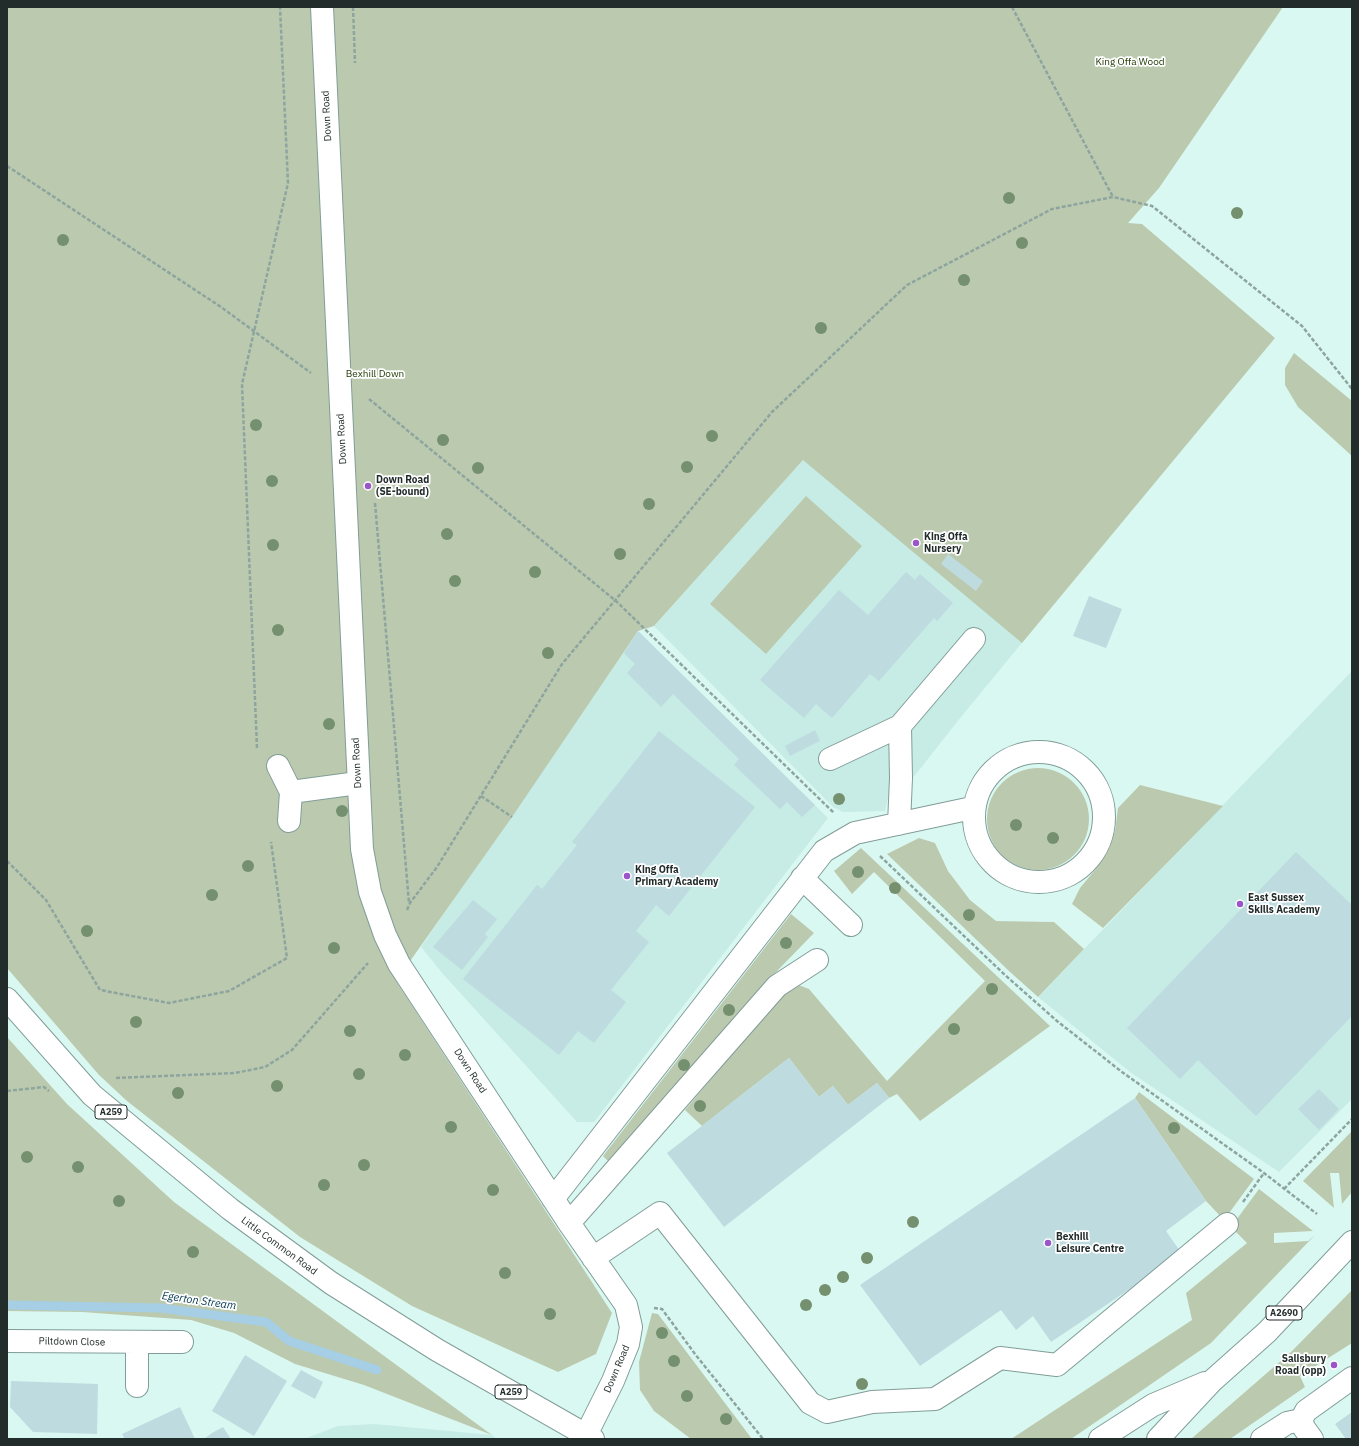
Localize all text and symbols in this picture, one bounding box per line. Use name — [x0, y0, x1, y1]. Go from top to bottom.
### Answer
park label: King Offa Wood — [1095, 56, 1165, 68]
street label: Down Road — [320, 90, 334, 142]
park label: Bexhill Down — [346, 368, 404, 380]
street label: Down Road — [335, 413, 349, 465]
place label: Down Road (SE-bound) — [376, 474, 429, 498]
marker: Down Road (SE-bound) — [363, 481, 373, 491]
place label: King Offa Nursery — [924, 531, 968, 554]
marker: King Offa Nursery — [911, 538, 921, 548]
street label: Down Road — [350, 737, 364, 789]
place label: King Offa Primary Academy — [635, 864, 718, 888]
marker: King Offa Primary Academy — [622, 871, 632, 881]
place label: East Sussex Skills Academy — [1248, 892, 1320, 916]
marker: East Sussex Skills Academy — [1235, 899, 1245, 909]
street label: Down Road — [451, 1046, 489, 1096]
road number: A259 — [95, 1105, 127, 1119]
street label: Little Common Road — [239, 1214, 319, 1278]
place label: Bexhill Leisure Centre — [1056, 1231, 1124, 1254]
marker: Bexhill Leisure Centre — [1043, 1238, 1053, 1248]
water label: Egerton Stream — [161, 1289, 237, 1313]
road number: A2690 — [1266, 1306, 1302, 1320]
street label: Piltdown Close — [39, 1335, 105, 1349]
street label: Down Road — [602, 1343, 632, 1395]
place label: Salisbury Road (opp) — [1275, 1353, 1326, 1376]
marker: Salisbury Road (opp) — [1329, 1360, 1339, 1370]
road number: A259 — [495, 1385, 527, 1399]

